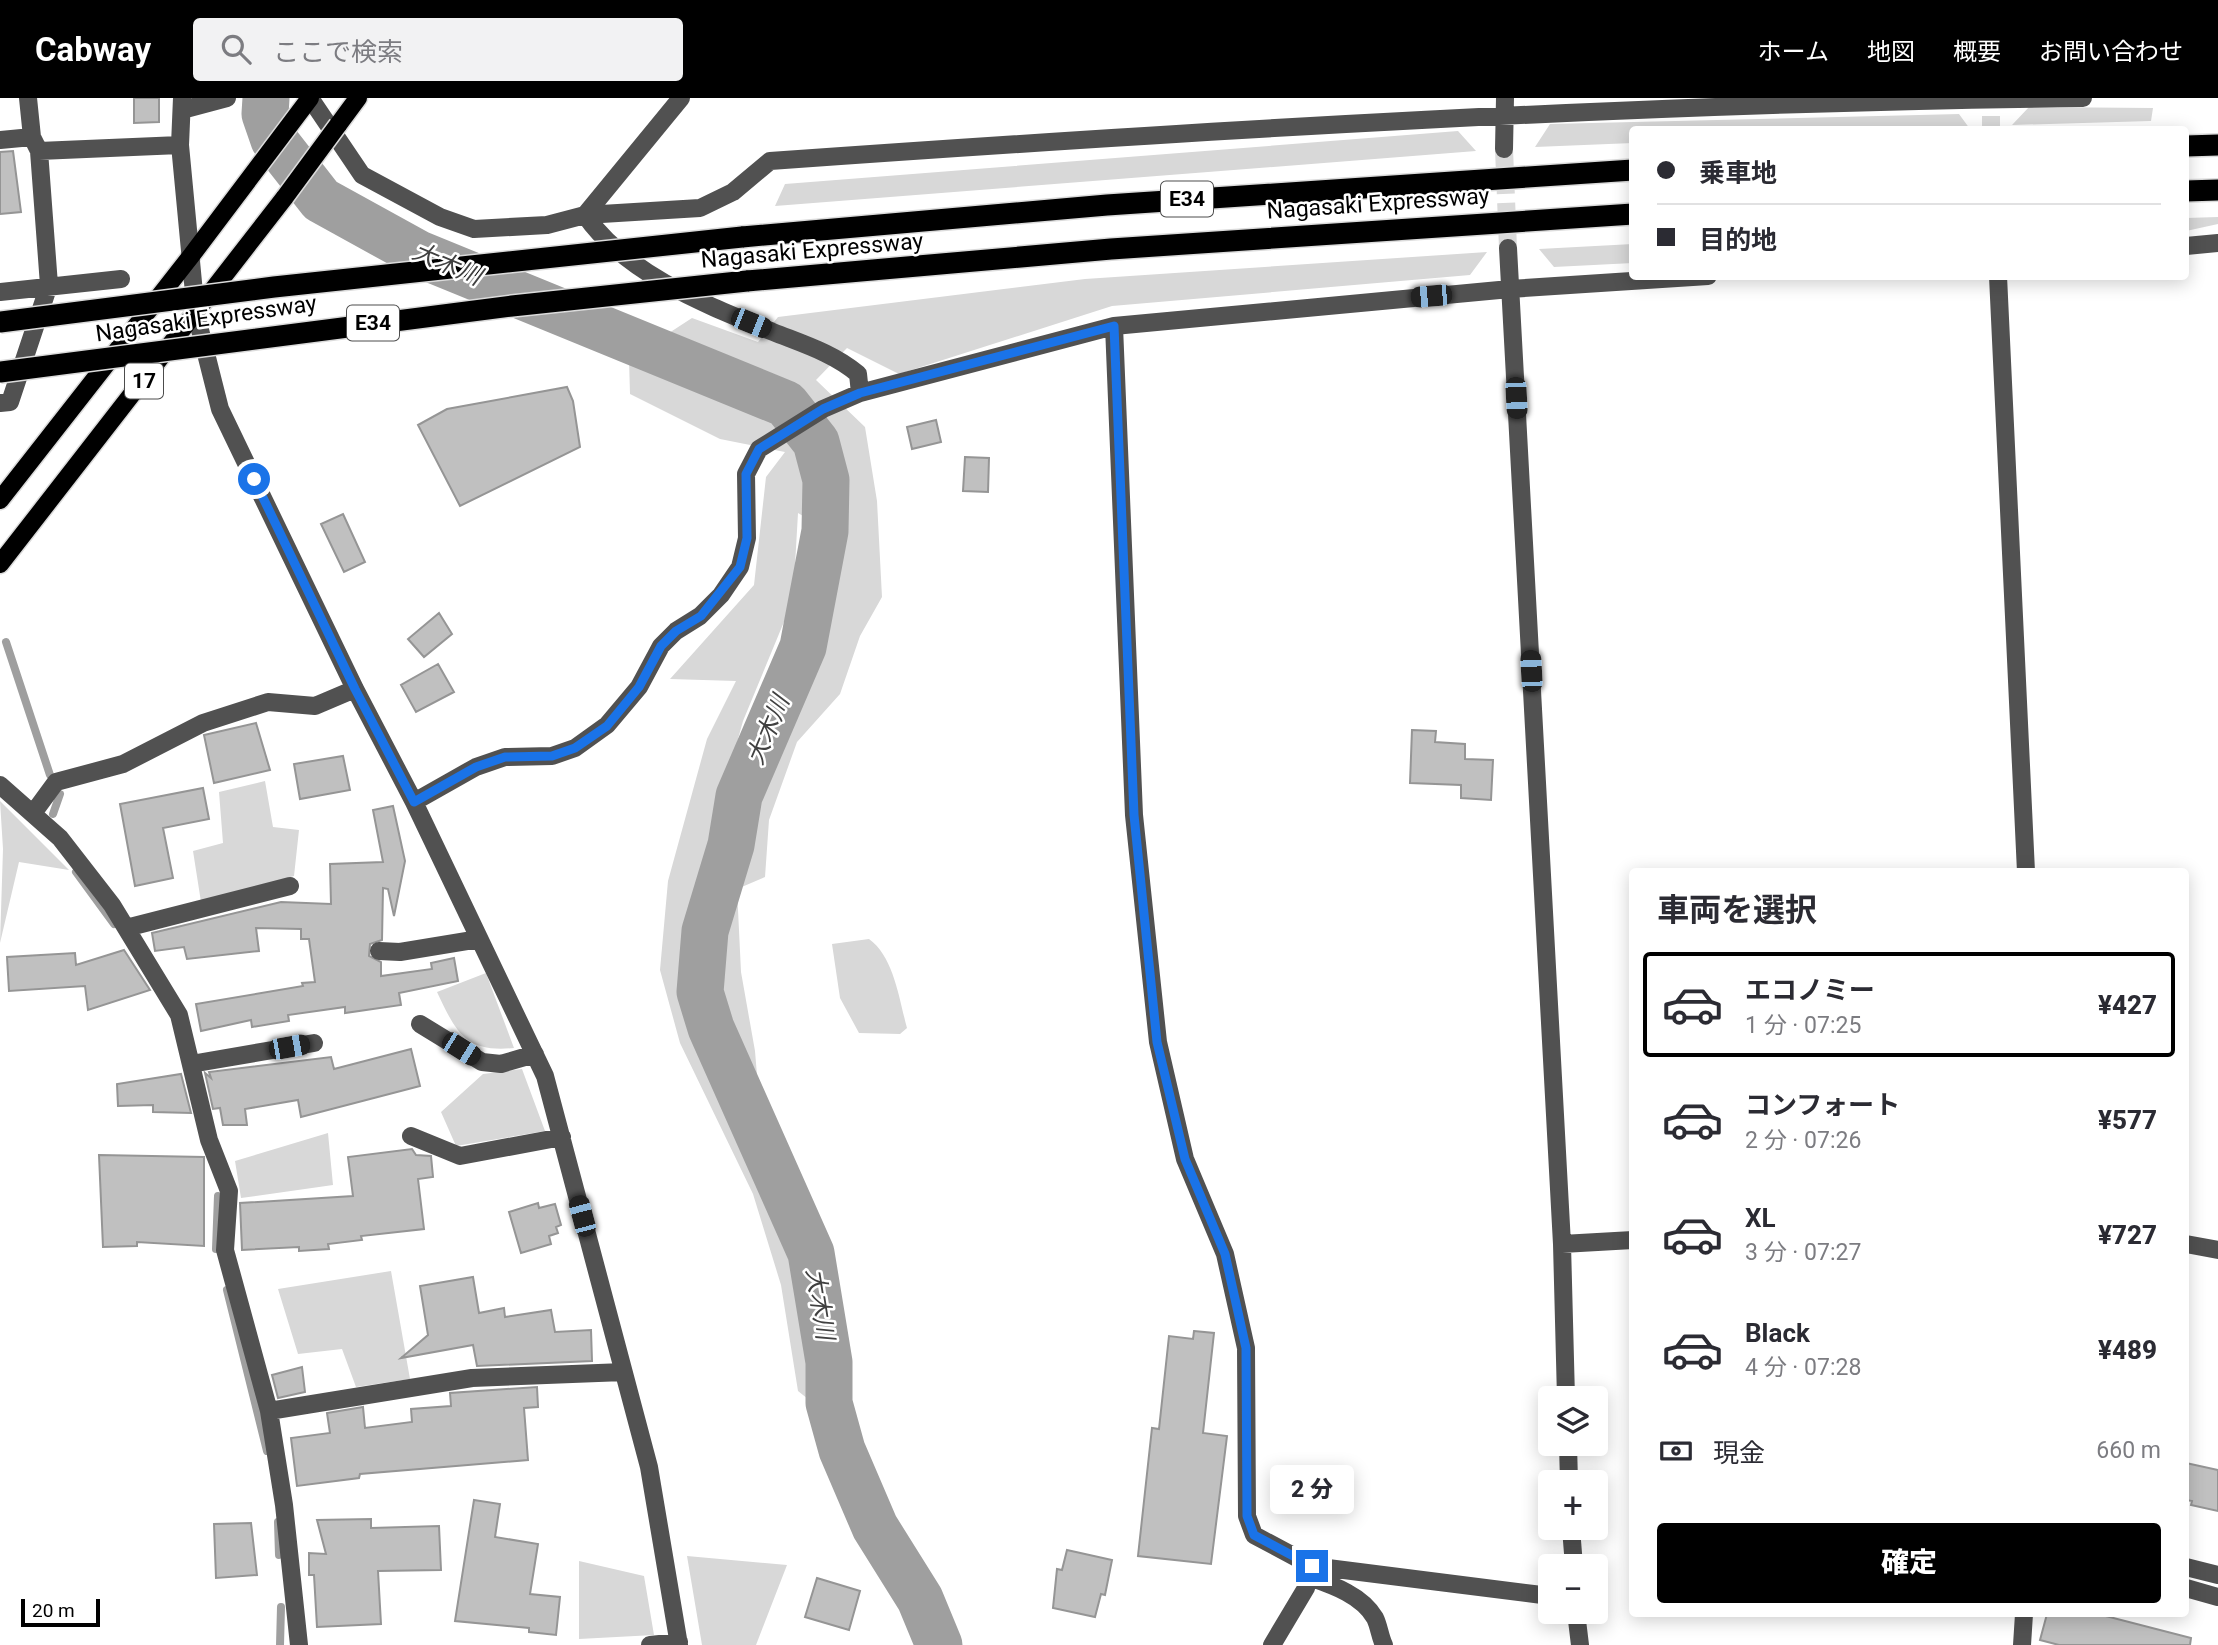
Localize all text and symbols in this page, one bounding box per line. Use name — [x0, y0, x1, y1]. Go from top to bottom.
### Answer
search box — [193, 18, 683, 81]
text: Cabway — [35, 30, 151, 69]
icon: search — [217, 30, 255, 68]
text: ここで検索 — [273, 37, 403, 67]
text: ホーム — [1758, 38, 1829, 66]
text: 地図 — [1867, 38, 1915, 66]
text: 概要 — [1953, 38, 2001, 66]
text: お問い合わせ — [2039, 38, 2183, 66]
text: 乗車地 — [1699, 158, 1777, 188]
road number: E34 — [1161, 182, 1213, 217]
street label: Nagasaki Expressway — [1266, 182, 1490, 225]
text: 目的地 — [1699, 225, 1777, 255]
street label: Nagasaki Expressway — [700, 227, 924, 274]
water label: 大木川 — [408, 237, 488, 292]
car — [1410, 284, 1453, 308]
street label: Nagasaki Expressway — [94, 290, 319, 347]
car — [728, 305, 775, 341]
road number: E34 — [347, 306, 399, 341]
road number: 17 — [125, 364, 163, 398]
car — [1505, 376, 1528, 420]
route start — [238, 463, 270, 495]
car — [1520, 649, 1543, 693]
water label: 大木川 — [741, 689, 796, 769]
text: 車両を選択 — [1657, 891, 1817, 929]
icon: car — [1661, 973, 1724, 1036]
text: エコノミー — [1745, 975, 1875, 1005]
text: ¥427 — [2098, 990, 2157, 1020]
text: 1 分 · 07:25 — [1745, 1012, 1861, 1039]
car — [438, 1029, 485, 1069]
car — [267, 1033, 312, 1061]
icon: car — [1661, 1088, 1724, 1151]
text: コンフォート — [1745, 1090, 1900, 1120]
text: ¥577 — [2098, 1105, 2157, 1135]
text: 2 分 · 07:26 — [1745, 1127, 1861, 1154]
car — [567, 1193, 598, 1239]
icon: car — [1661, 1203, 1724, 1266]
text: XL — [1745, 1203, 1776, 1233]
text: ¥727 — [2098, 1220, 2157, 1250]
text: 3 分 · 07:27 — [1745, 1239, 1861, 1266]
water label: 大木川 — [801, 1266, 840, 1345]
icon: car — [1661, 1318, 1724, 1381]
text: Black — [1745, 1318, 1810, 1348]
text: ¥489 — [2098, 1335, 2157, 1365]
text: 4 分 · 07:28 — [1745, 1354, 1861, 1381]
map controls — [1538, 1386, 1608, 1624]
button: layers — [1538, 1386, 1608, 1456]
icon: cash — [1657, 1432, 1695, 1470]
text: 660 m — [2096, 1437, 2161, 1464]
text: 現金 — [1713, 1438, 1765, 1468]
callout: 2 分 — [1270, 1464, 1354, 1514]
button: + — [1538, 1470, 1608, 1540]
text: 2 分 — [1291, 1476, 1333, 1503]
button: 確定 — [1657, 1523, 2161, 1603]
route end — [1296, 1550, 1328, 1582]
button: − — [1538, 1554, 1608, 1624]
scale bar — [21, 1596, 100, 1628]
text: 20 m — [32, 1599, 75, 1622]

